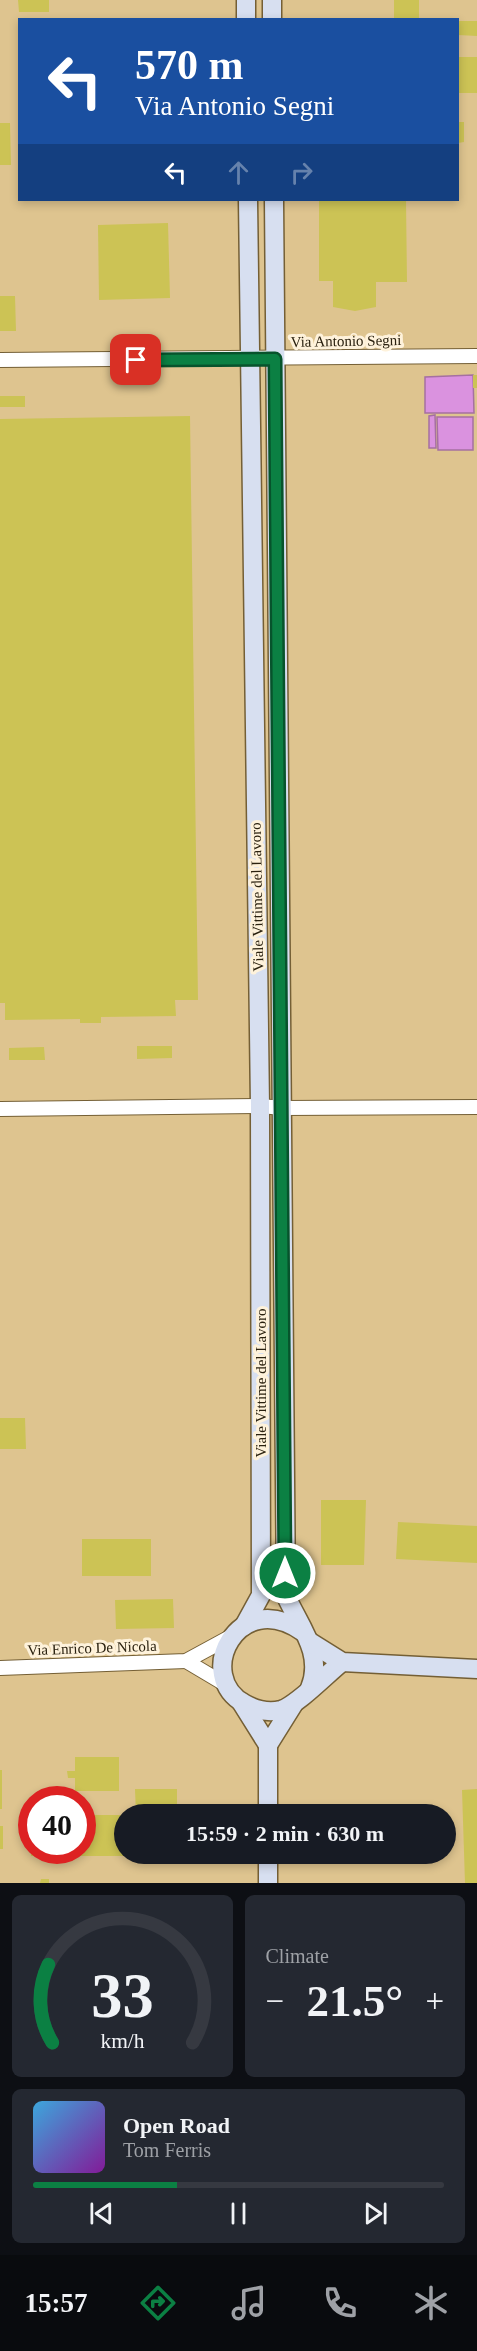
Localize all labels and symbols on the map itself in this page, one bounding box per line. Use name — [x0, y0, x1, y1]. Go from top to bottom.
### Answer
street label: Via Antonio Segni — [290, 332, 402, 350]
pin — [110, 334, 161, 385]
street label: Viale Vittime del Lavoro — [248, 822, 266, 972]
street label: Viale Vittime del Lavoro — [253, 1308, 269, 1458]
position arrow — [253, 1541, 317, 1605]
street label: Via Enrico De Nicola — [27, 1638, 157, 1658]
speed limit sign: 40 — [18, 1786, 96, 1864]

